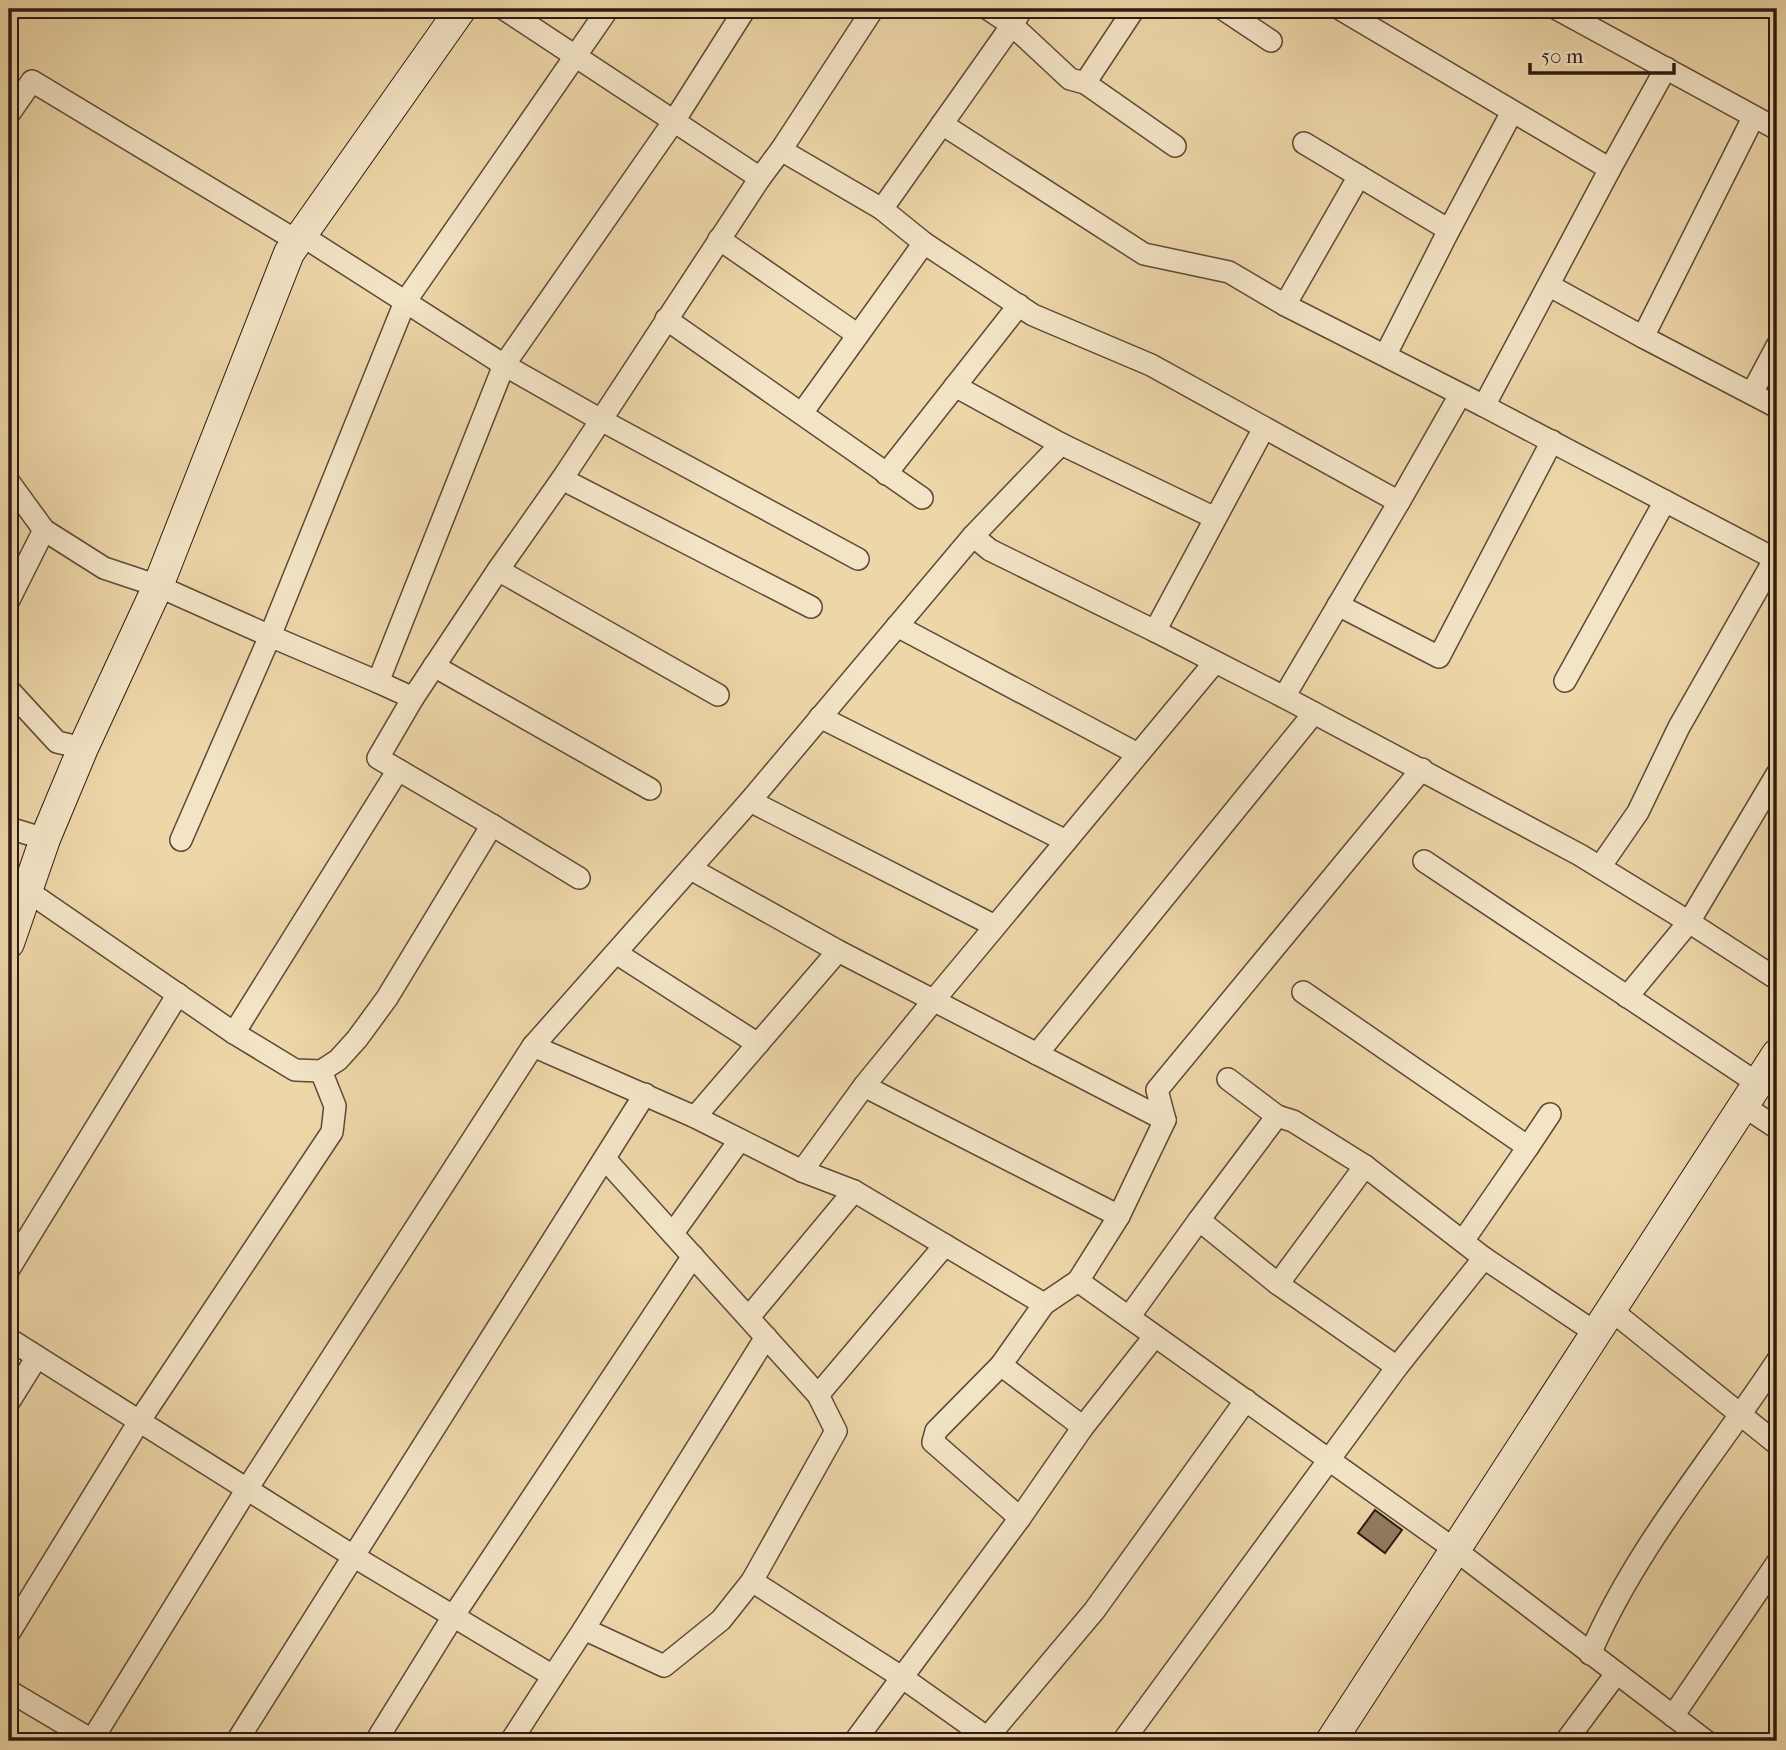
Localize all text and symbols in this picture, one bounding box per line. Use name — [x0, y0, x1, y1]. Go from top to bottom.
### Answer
scale bar — [1530, 32, 1674, 76]
text: 50 m — [1541, 44, 1584, 68]

